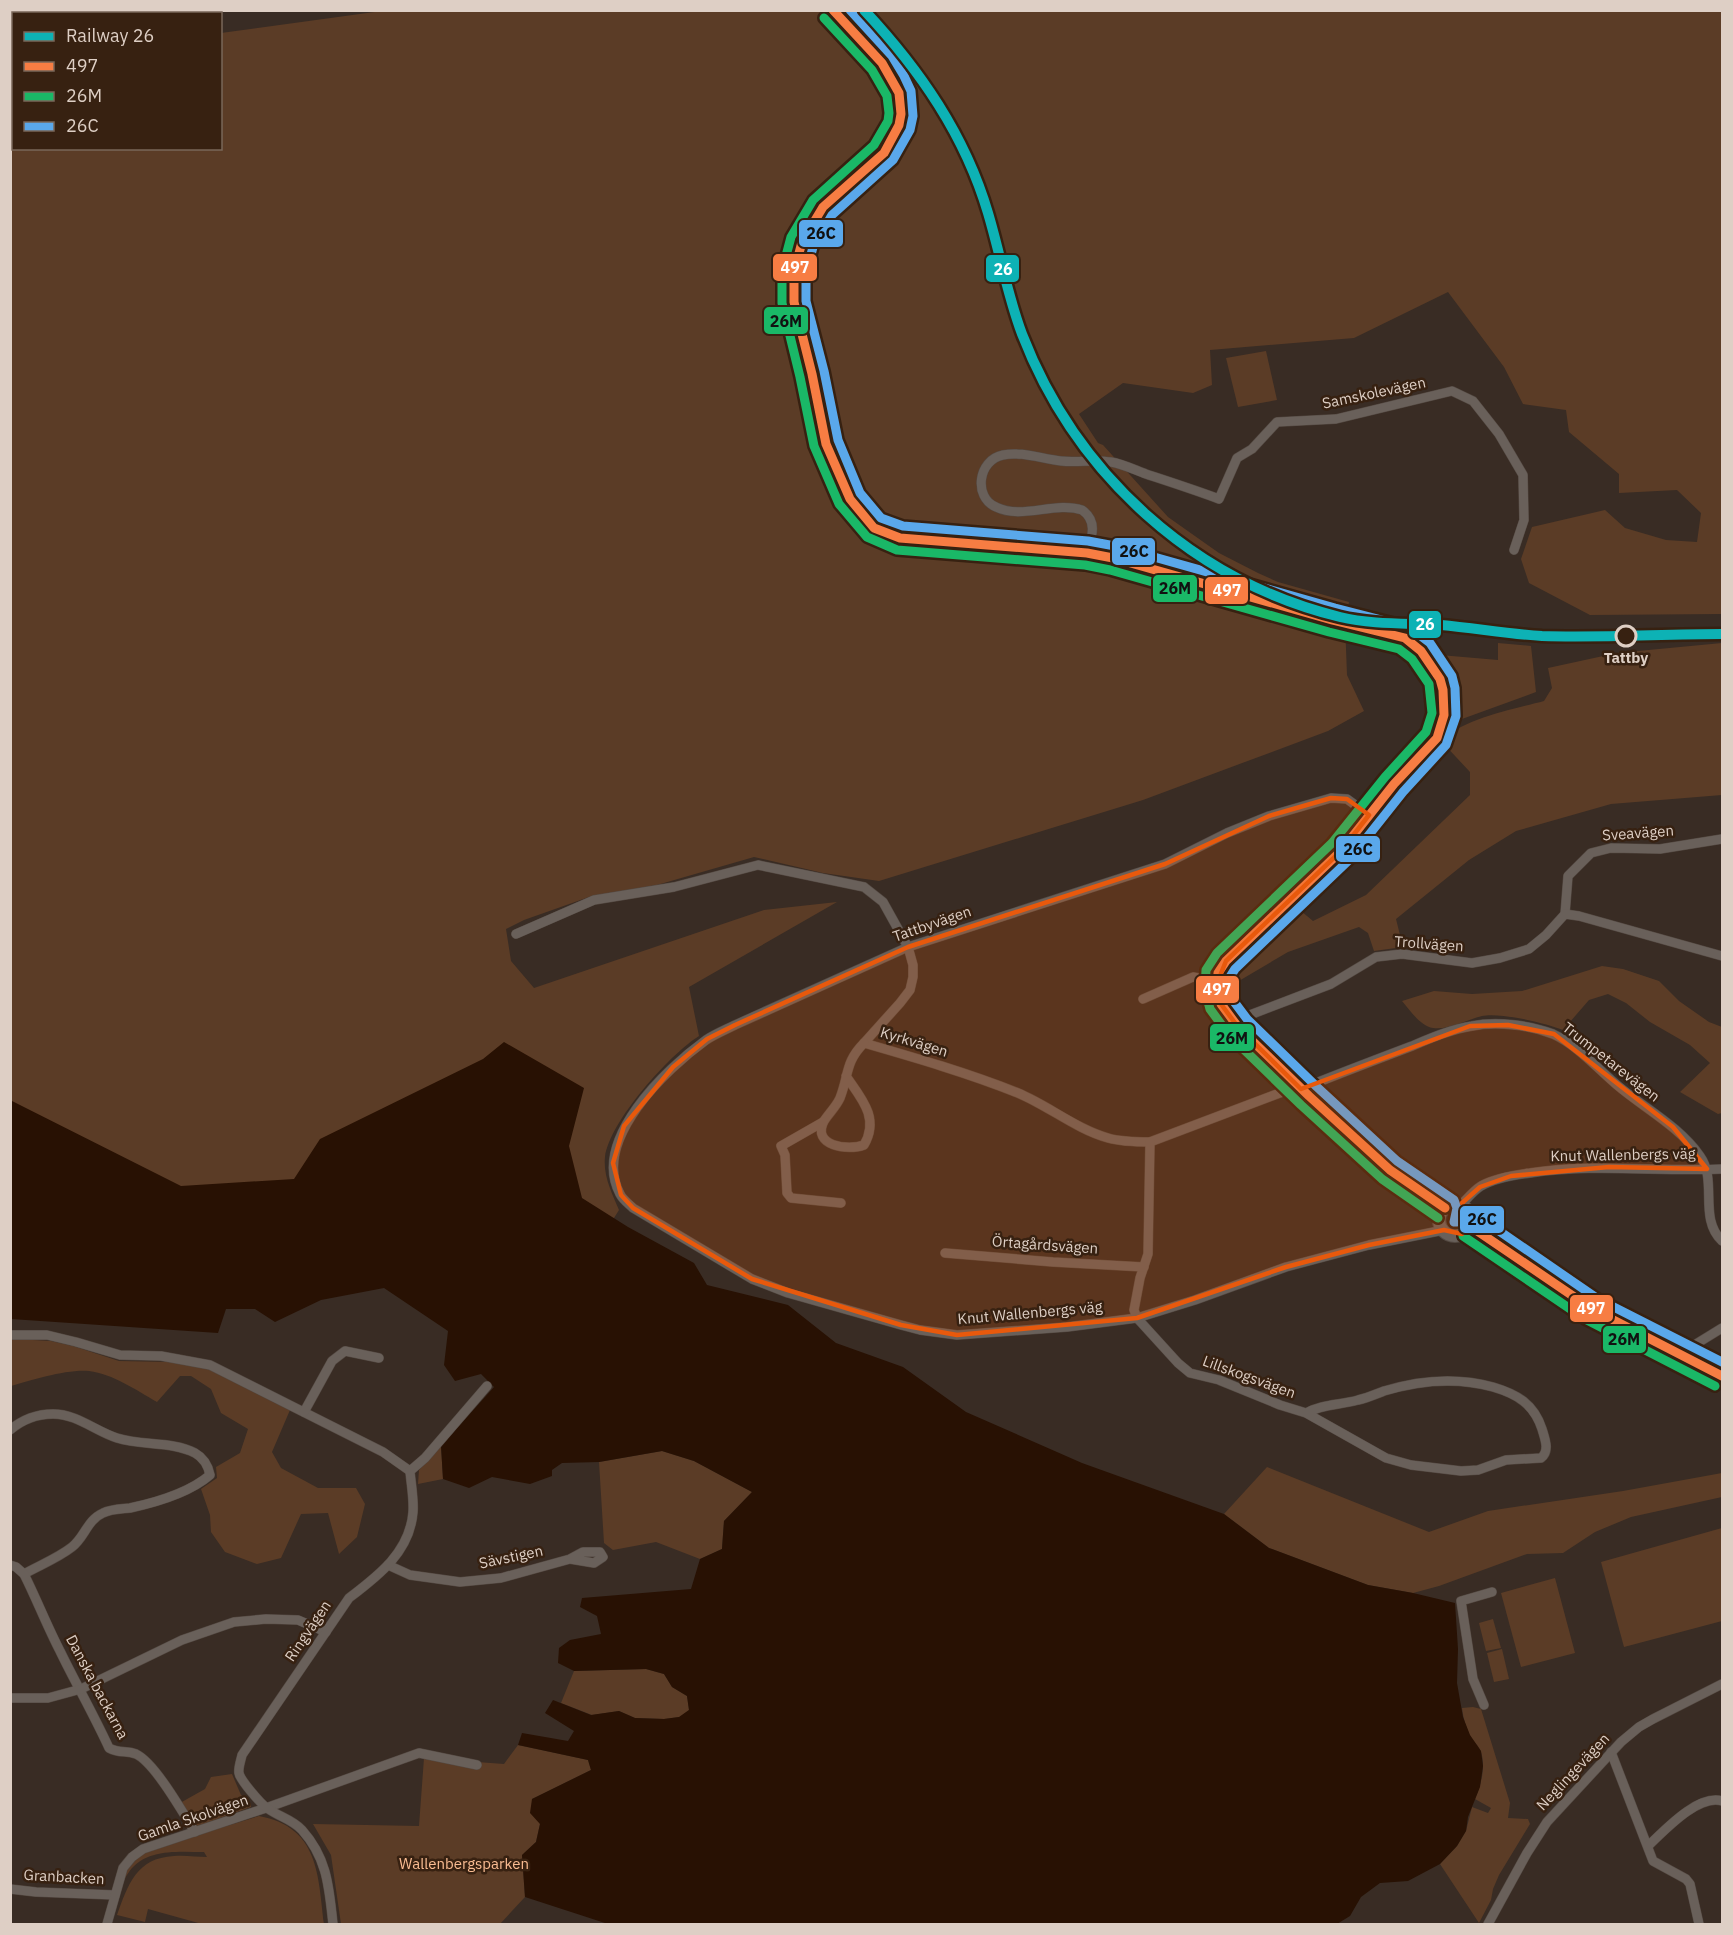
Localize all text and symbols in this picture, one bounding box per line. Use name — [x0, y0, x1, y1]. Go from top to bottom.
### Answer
legend — [12, 12, 222, 150]
text: Railway 26 — [66, 24, 154, 47]
text: 497 — [66, 54, 98, 77]
text: 26M — [66, 84, 102, 107]
text: 26C — [66, 114, 99, 137]
line badge: 26C — [798, 219, 844, 248]
text: 26C — [806, 223, 836, 243]
line badge: 497 — [772, 253, 818, 282]
line badge: 26 — [985, 254, 1020, 283]
text: 497 — [781, 257, 809, 277]
text: 26 — [993, 259, 1013, 279]
line badge: 26M — [763, 306, 809, 335]
text: 26M — [770, 311, 802, 331]
street label: Samskolevägen — [1320, 372, 1427, 413]
line badge: 26C — [1111, 537, 1156, 566]
text: 26C — [1119, 541, 1149, 561]
line badge: 26M — [1152, 574, 1198, 603]
line badge: 497 — [1204, 576, 1249, 605]
text: 26M — [1159, 578, 1191, 598]
text: 497 — [1213, 580, 1241, 600]
line badge: 26 — [1408, 610, 1442, 639]
text: 26 — [1415, 614, 1435, 634]
marker: Tattby — [1615, 625, 1637, 647]
place label: Tattby — [1604, 648, 1648, 667]
street label: Sveavägen — [1601, 821, 1675, 844]
line badge: 26C — [1335, 835, 1381, 863]
text: 26C — [1343, 839, 1373, 859]
street label: Tattbyvägen — [890, 901, 974, 946]
street label: Trollvägen — [1394, 932, 1464, 955]
line badge: 497 — [1195, 975, 1240, 1004]
text: 497 — [1203, 979, 1231, 999]
street label: Trumpetarevägen — [1559, 1018, 1664, 1106]
street label: Kyrkvägen — [878, 1022, 950, 1061]
line badge: 26M — [1209, 1023, 1255, 1052]
text: 26M — [1216, 1028, 1248, 1048]
street label: Knut Wallenbergs väg — [1550, 1144, 1696, 1165]
line badge: 26C — [1459, 1205, 1505, 1234]
text: 26C — [1467, 1209, 1497, 1229]
street label: Örtagårdsvägen — [991, 1231, 1099, 1258]
line badge: 497 — [1569, 1294, 1614, 1323]
street label: Knut Wallenbergs väg — [957, 1297, 1103, 1328]
text: 497 — [1577, 1298, 1605, 1318]
line badge: 26M — [1602, 1325, 1647, 1354]
text: 26M — [1608, 1329, 1640, 1349]
street label: Lillskogsvägen — [1200, 1351, 1298, 1402]
street label: Sävstigen — [477, 1540, 545, 1573]
street label: Ringvägen — [280, 1597, 335, 1665]
street label: Danska backarna — [62, 1631, 133, 1742]
street label: Neglingevägen — [1532, 1729, 1613, 1814]
street label: Gamla Skolvägen — [135, 1790, 251, 1845]
park label: Wallenbergsparken — [399, 1854, 529, 1873]
street label: Granbacken — [23, 1865, 105, 1888]

